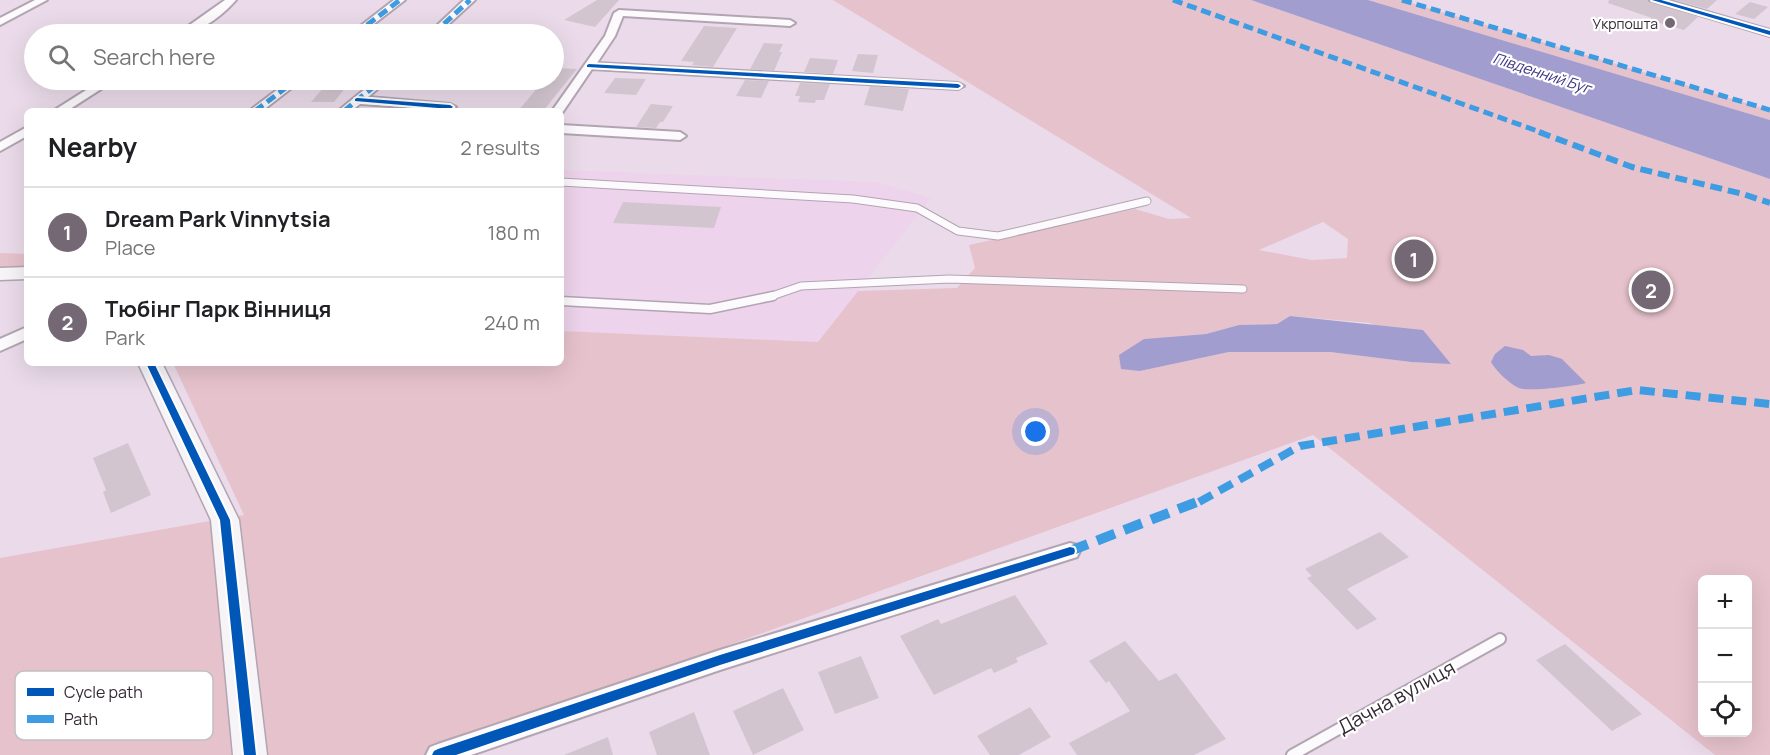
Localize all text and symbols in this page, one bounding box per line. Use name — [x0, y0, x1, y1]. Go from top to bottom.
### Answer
place label: Укрпошта — [1593, 14, 1658, 33]
marker: Укрпошта — [1663, 16, 1677, 30]
search box — [24, 24, 564, 90]
icon: search — [45, 41, 78, 74]
text: Search here — [93, 42, 215, 72]
water label: Південний Буг — [1491, 47, 1595, 99]
text: Nearby — [48, 129, 137, 165]
text: 2 results — [460, 134, 540, 161]
text: Dream Park Vinnytsia — [105, 204, 331, 234]
text: 1 — [63, 219, 72, 246]
text: 180 m — [487, 219, 540, 246]
text: Place — [105, 234, 155, 261]
pin: 1 — [1394, 236, 1434, 282]
pin: 2 — [1632, 268, 1670, 312]
text: Тюбінг Парк Вінниця — [105, 294, 331, 324]
text: 2 — [62, 309, 73, 336]
text: 240 m — [484, 309, 540, 336]
text: Park — [105, 324, 145, 351]
your location — [1021, 417, 1050, 446]
map controls — [1698, 575, 1752, 737]
button: + — [1698, 575, 1752, 629]
button: − — [1698, 629, 1752, 683]
street label: Дачна вулиця — [1332, 653, 1460, 741]
legend — [15, 671, 213, 740]
text: Cycle path — [64, 681, 143, 703]
button: locate — [1698, 683, 1752, 737]
text: Path — [64, 708, 98, 730]

